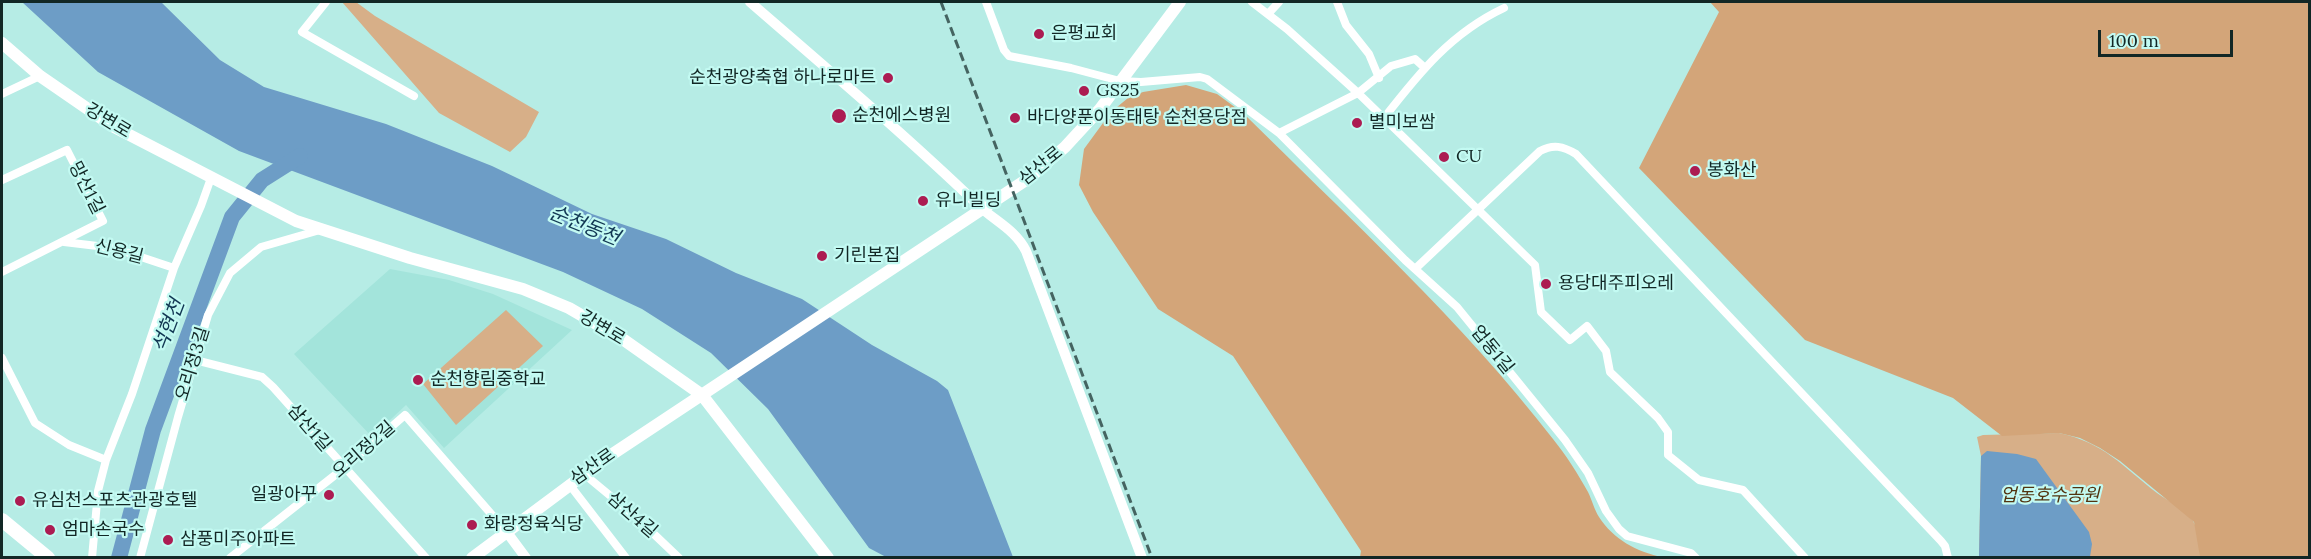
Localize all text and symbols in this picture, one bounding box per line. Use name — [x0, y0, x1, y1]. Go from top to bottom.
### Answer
scale bar — [2101, 18, 2236, 56]
place label: 은평교회 — [1051, 23, 1117, 45]
marker: 은평교회 — [1032, 27, 1046, 41]
text: 100 m — [2109, 29, 2159, 52]
place label: 순천광양축협 하나로마트 — [689, 67, 876, 89]
marker: 순천광양축협 하나로마트 — [881, 71, 895, 85]
place label: GS25 — [1096, 80, 1139, 102]
marker: GS25 — [1077, 84, 1091, 98]
street label: 강변로 — [81, 99, 135, 143]
place label: 순천에스병원 — [852, 105, 951, 127]
marker: 순천에스병원 — [830, 107, 848, 125]
place label: 바다양푼이동태탕 순천용당점 — [1027, 107, 1247, 129]
marker: 바다양푼이동태탕 순천용당점 — [1008, 111, 1022, 125]
place label: 별미보쌈 — [1369, 112, 1435, 134]
marker: 별미보쌈 — [1350, 116, 1364, 130]
street label: 삼산로 — [1015, 142, 1067, 190]
place label: CU — [1456, 146, 1482, 168]
marker: CU — [1437, 150, 1451, 164]
street label: 망산1길 — [64, 158, 108, 218]
place label: 봉화산 — [1707, 160, 1757, 182]
marker: 봉화산 — [1688, 164, 1702, 178]
place label: 유니빌딩 — [935, 190, 1001, 212]
marker: 유니빌딩 — [916, 194, 930, 208]
water label: 순천동천 — [545, 201, 623, 251]
street label: 신용길 — [92, 236, 146, 268]
place label: 기린본집 — [834, 245, 900, 267]
marker: 기린본집 — [815, 249, 829, 263]
place label: 용당대주피오레 — [1558, 273, 1674, 295]
marker: 용당대주피오레 — [1539, 277, 1553, 291]
water label: 석현천 — [148, 296, 190, 356]
street label: 강변로 — [575, 306, 629, 350]
street label: 업동1길 — [1466, 321, 1518, 379]
street label: 오리정3길 — [172, 324, 214, 404]
place label: 순천향림중학교 — [430, 369, 546, 391]
marker: 순천향림중학교 — [411, 373, 425, 387]
street label: 삼산1길 — [282, 400, 336, 456]
street label: 오리정2길 — [328, 417, 400, 483]
street label: 삼산로 — [566, 444, 620, 490]
place label: 일광아꾸 — [251, 484, 317, 506]
park label: 업동호수공원 — [2000, 485, 2100, 507]
street label: 삼산4길 — [602, 487, 662, 543]
marker: 일광아꾸 — [322, 488, 336, 502]
place label: 유심천스포츠관광호텔 — [32, 490, 198, 512]
marker: 유심천스포츠관광호텔 — [13, 494, 27, 508]
place label: 화랑정육식당 — [484, 514, 583, 536]
marker: 화랑정육식당 — [465, 518, 479, 532]
place label: 엄마손국수 — [62, 519, 145, 541]
marker: 엄마손국수 — [43, 523, 57, 537]
place label: 삼풍미주아파트 — [180, 529, 296, 551]
marker: 삼풍미주아파트 — [161, 533, 175, 547]

